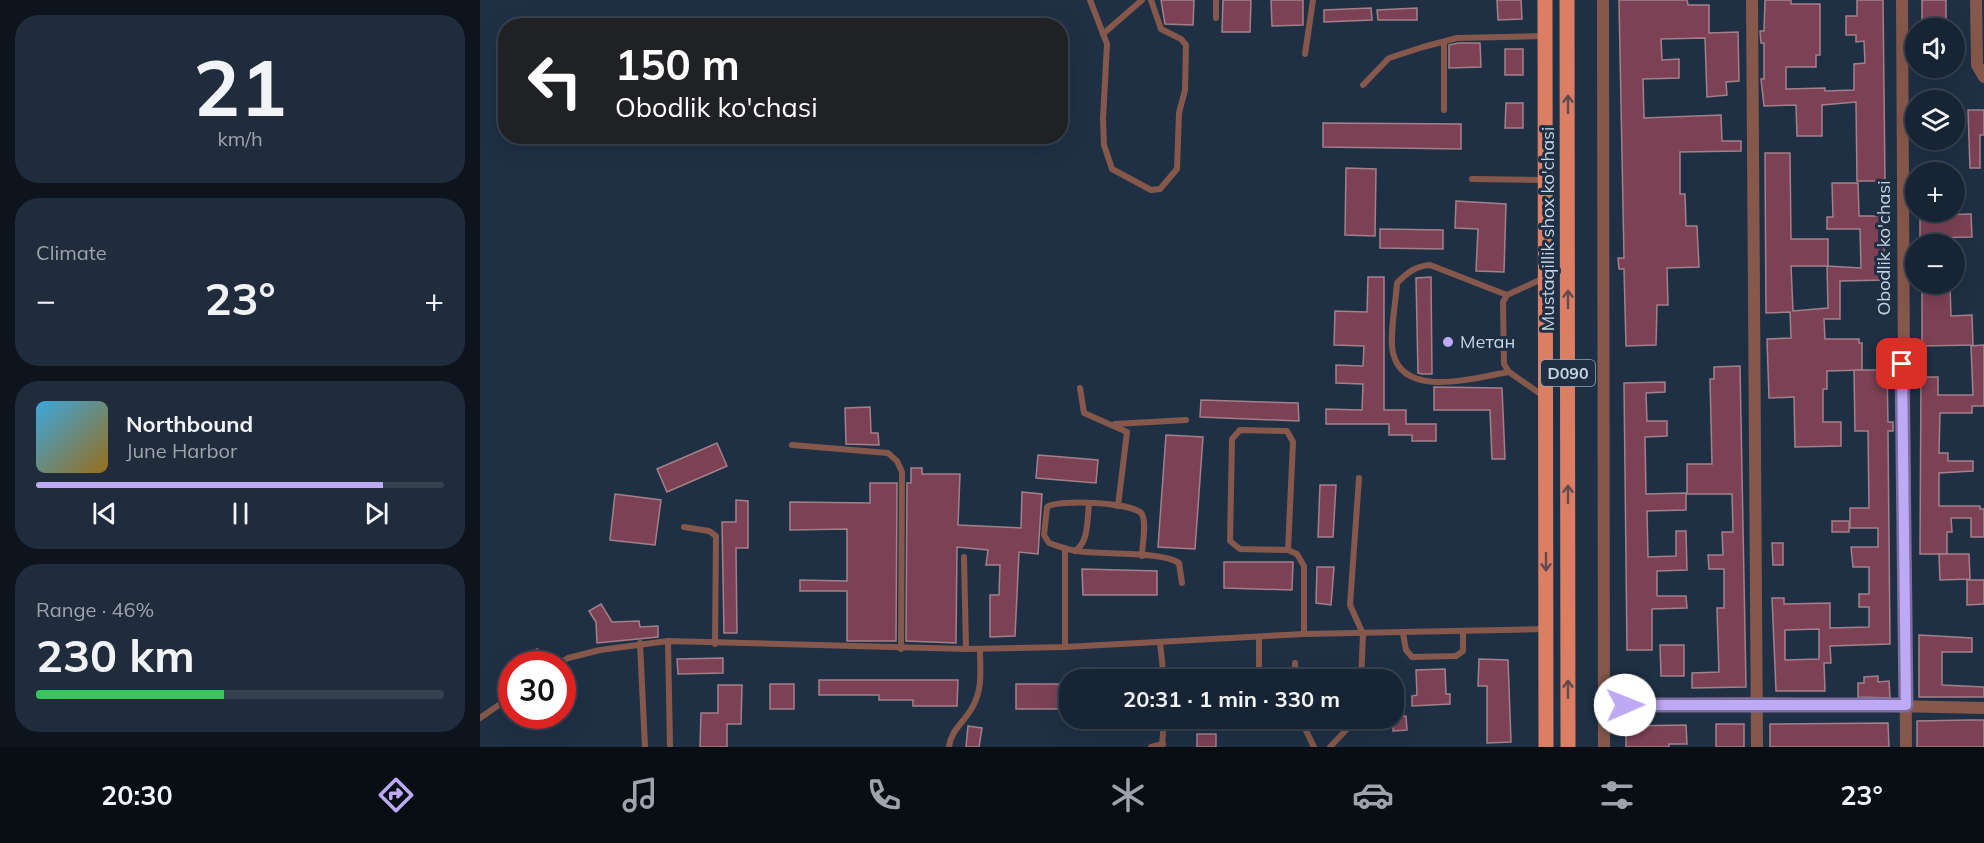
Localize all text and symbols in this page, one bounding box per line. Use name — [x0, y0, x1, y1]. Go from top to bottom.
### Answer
map controls — [1905, 18, 1965, 294]
button: sound — [1905, 18, 1965, 78]
text: 21 — [193, 38, 287, 136]
text: 150 m — [615, 38, 740, 91]
icon: left — [516, 42, 594, 120]
text: Obodlik ko'chasi — [615, 90, 818, 124]
button: layers — [1905, 90, 1965, 150]
one-way arrow — [1562, 94, 1574, 114]
text: km/h — [217, 126, 263, 151]
street label: Mustaqillik shox ko'chasi — [1536, 127, 1559, 331]
button: + — [1905, 162, 1965, 222]
street label: Obodlik ko'chasi — [1872, 180, 1895, 316]
button: − — [1905, 234, 1965, 294]
text: Climate — [36, 240, 107, 265]
text: 23° — [204, 270, 276, 326]
text: − — [36, 279, 56, 320]
text: + — [424, 279, 444, 320]
one-way arrow — [1562, 289, 1574, 309]
place label: Метан — [1460, 330, 1515, 353]
marker: Метан — [1441, 335, 1455, 349]
pin — [1876, 338, 1927, 389]
icon: arrive — [1885, 347, 1918, 380]
road number: D090 — [1541, 360, 1595, 386]
text: Northbound — [126, 410, 253, 438]
text: June Harbor — [126, 438, 237, 463]
one-way arrow — [1562, 484, 1574, 504]
icon: previous — [88, 497, 121, 530]
icon: pause — [224, 497, 257, 530]
icon: next — [360, 497, 393, 530]
one-way arrow — [1540, 552, 1552, 572]
text: Range · 46% — [36, 597, 154, 622]
text: 230 km — [36, 627, 195, 683]
speed limit sign: 30 — [498, 651, 576, 729]
position arrow — [1593, 673, 1657, 737]
one-way arrow — [1562, 679, 1574, 699]
text: 20:31 · 1 min · 330 m — [1123, 685, 1340, 713]
icon: directions — [375, 774, 417, 816]
icon: music — [619, 774, 661, 816]
icon: phone — [863, 774, 905, 816]
icon: climate — [1107, 774, 1149, 816]
icon: car — [1352, 774, 1394, 816]
icon: filters — [1596, 774, 1638, 816]
text: 20:30 — [101, 778, 173, 812]
text: 23° — [1840, 778, 1883, 812]

